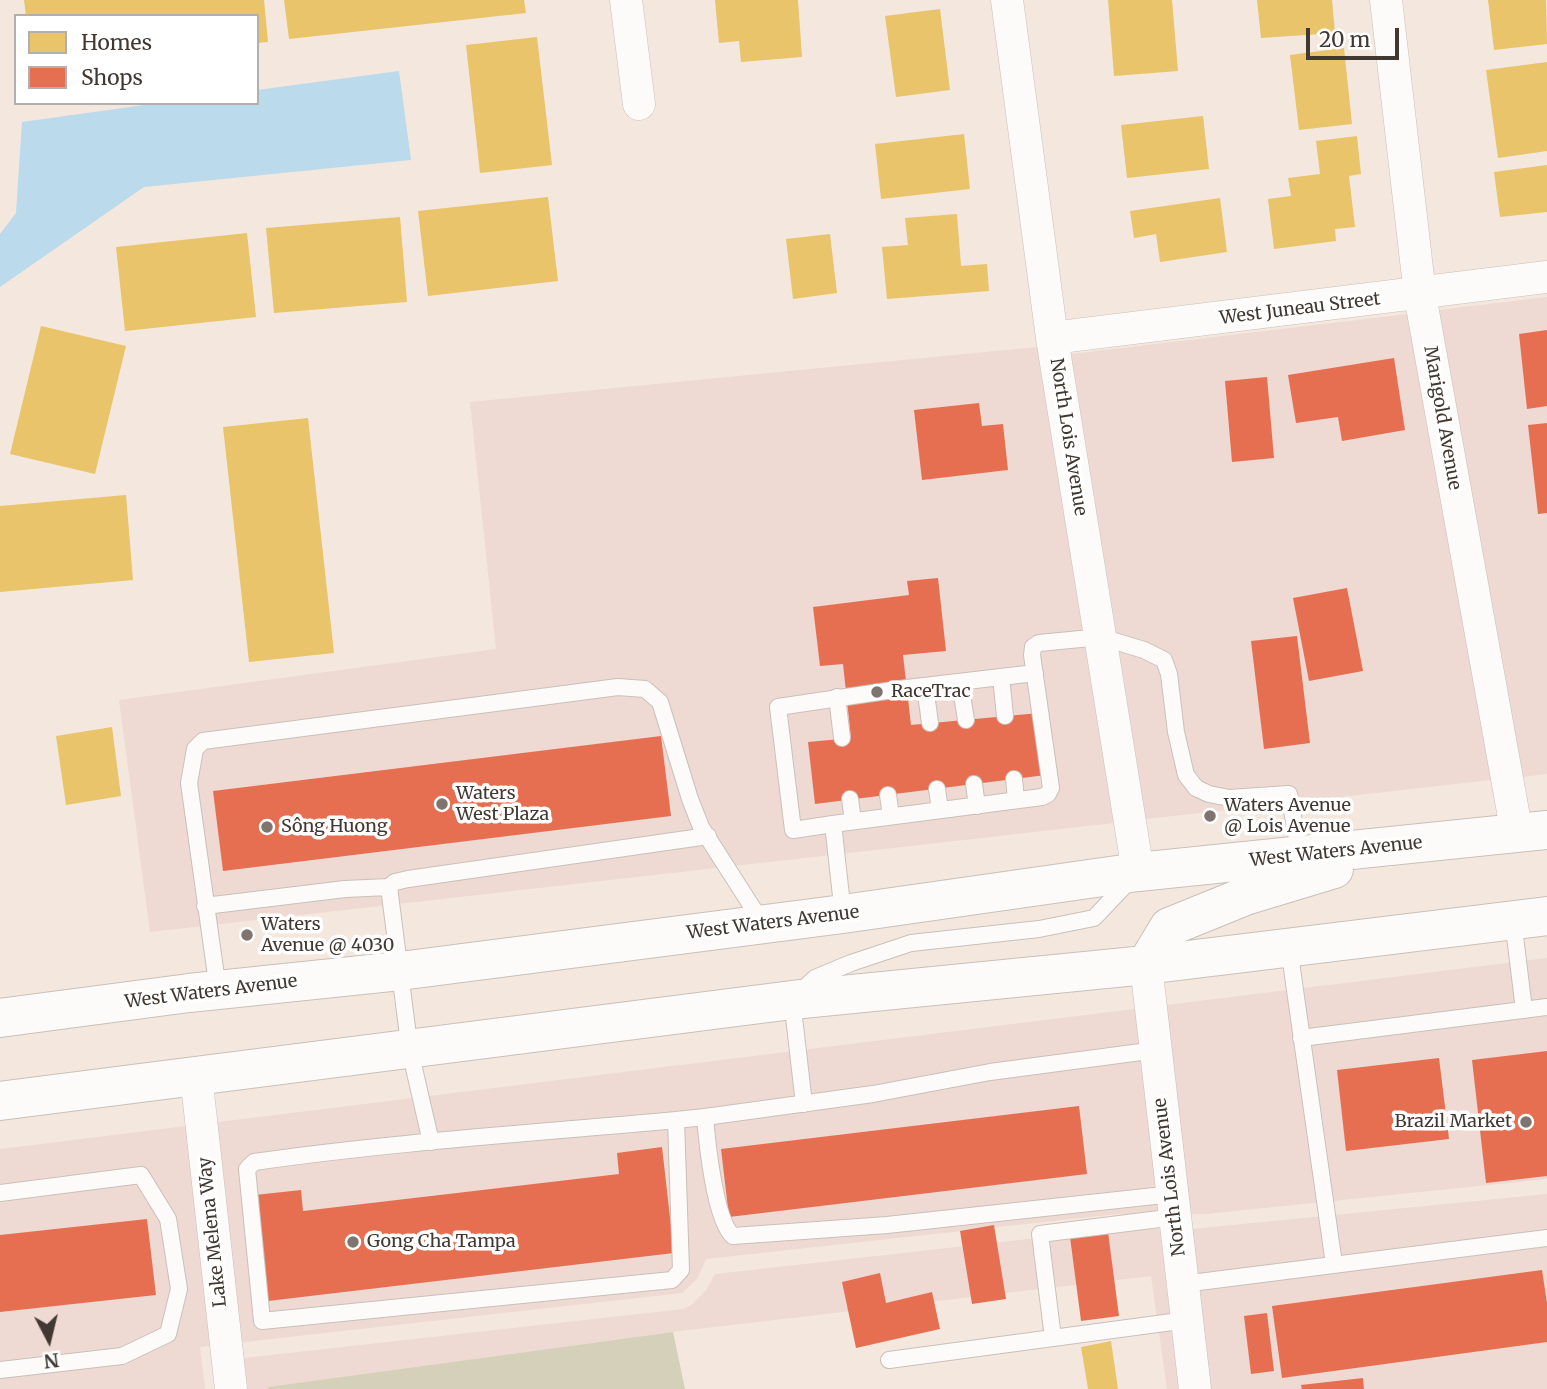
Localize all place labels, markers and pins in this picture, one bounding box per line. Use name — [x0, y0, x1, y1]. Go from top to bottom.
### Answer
place label: RaceTrac — [891, 681, 971, 703]
marker: RaceTrac — [869, 684, 885, 700]
place label: Waters West Plaza — [456, 783, 549, 826]
place label: Waters Avenue @ Lois Avenue — [1224, 795, 1351, 838]
marker: Waters West Plaza — [434, 796, 450, 812]
marker: Waters Avenue @ Lois Avenue — [1202, 808, 1218, 824]
place label: Sông Huong — [281, 816, 388, 838]
marker: Sông Huong — [259, 819, 275, 835]
place label: Waters Avenue @ 4030 — [261, 914, 394, 956]
marker: Waters Avenue @ 4030 — [239, 927, 255, 943]
place label: Brazil Market — [1394, 1111, 1512, 1133]
marker: Brazil Market — [1518, 1114, 1534, 1130]
place label: Gong Cha Tampa — [367, 1231, 516, 1253]
marker: Gong Cha Tampa — [345, 1234, 361, 1250]

